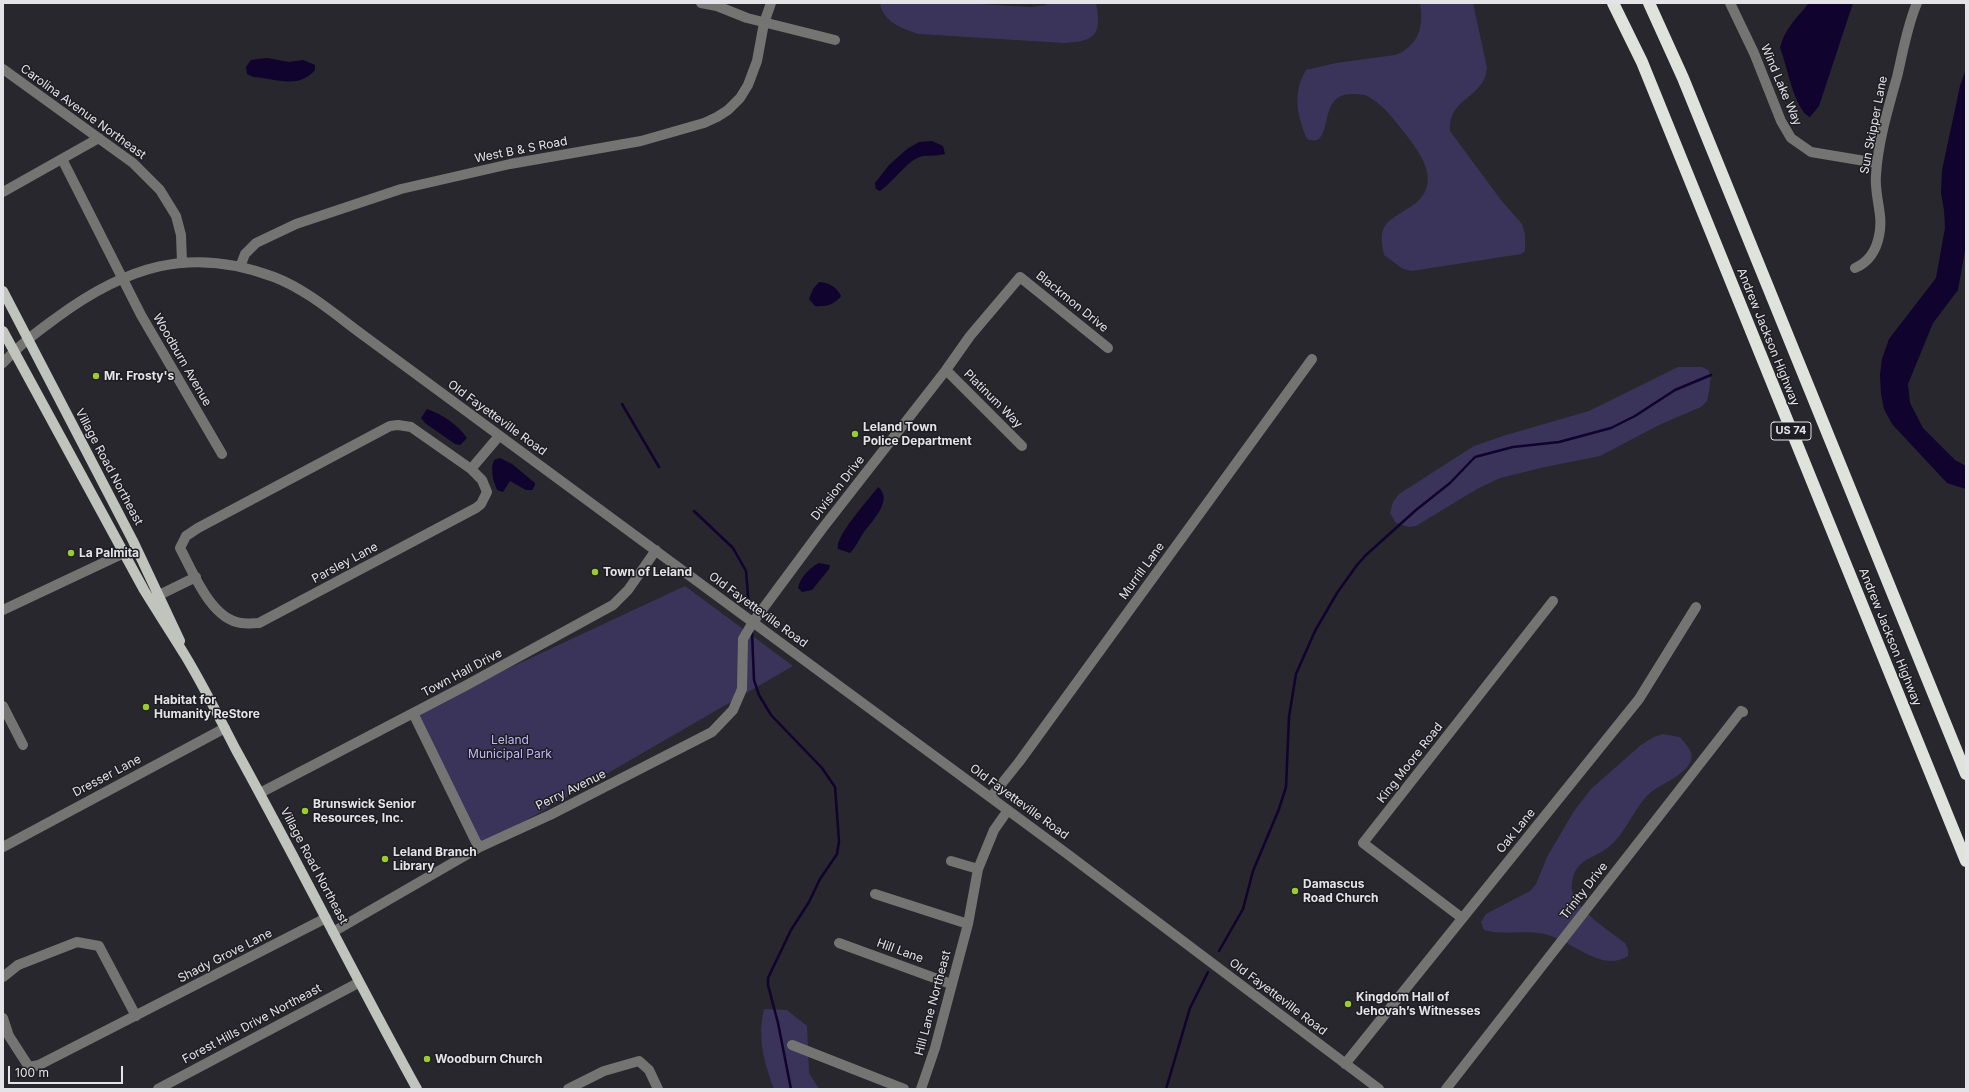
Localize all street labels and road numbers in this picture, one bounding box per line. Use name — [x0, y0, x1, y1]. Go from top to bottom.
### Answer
street label: Wind Lake Way — [1757, 42, 1805, 128]
street label: Carolina Avenue Northeast — [17, 62, 149, 162]
street label: Sun Skipper Lane — [1857, 75, 1891, 175]
street label: West B & S Road — [473, 134, 569, 166]
street label: Andrew Jackson Highway — [1734, 266, 1802, 408]
street label: Blackmon Drive — [1033, 268, 1111, 336]
street label: Woodburn Avenue — [150, 311, 214, 409]
street label: Platinum Way — [961, 367, 1025, 431]
street label: Old Fayetteville Road — [445, 377, 549, 459]
street label: Village Road Northeast — [72, 406, 146, 528]
road number: US 74 — [1771, 422, 1811, 440]
street label: Division Drive — [808, 453, 868, 523]
street label: Parsley Lane — [310, 540, 380, 586]
street label: Murrill Lane — [1116, 540, 1168, 602]
street label: Andrew Jackson Highway — [1856, 566, 1924, 708]
street label: Old Fayetteville Road — [706, 569, 810, 651]
street label: Town Hall Drive — [419, 646, 505, 700]
street label: King Moore Road — [1374, 720, 1446, 806]
street label: Dresser Lane — [70, 752, 144, 800]
street label: Old Fayetteville Road — [967, 761, 1071, 843]
street label: Perry Avenue — [534, 767, 608, 813]
street label: Village Road Northeast — [277, 805, 351, 927]
street label: Oak Lane — [1494, 806, 1538, 856]
street label: Trinity Drive — [1557, 859, 1611, 923]
street label: Shady Grove Lane — [175, 926, 275, 986]
street label: Hill Lane — [875, 936, 925, 966]
street label: Hill Lane Northeast — [912, 949, 954, 1057]
street label: Old Fayetteville Road — [1226, 956, 1330, 1038]
street label: Forest Hills Drive Northeast — [180, 981, 324, 1067]

